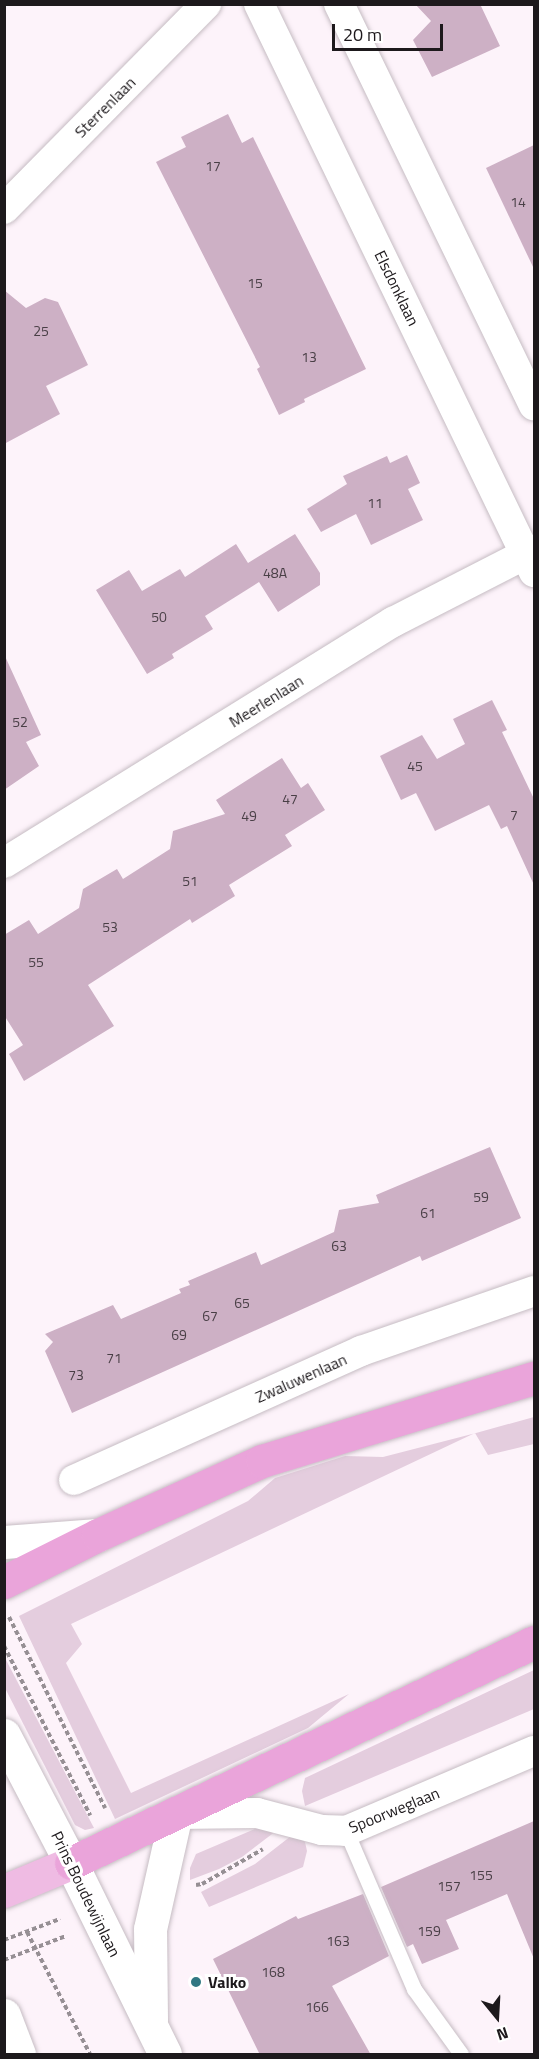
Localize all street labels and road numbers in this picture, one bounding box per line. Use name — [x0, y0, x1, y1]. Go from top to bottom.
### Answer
street label: Sterrenlaan — [71, 73, 139, 141]
street label: Elsdonklaan — [371, 247, 423, 329]
street label: Meerlenlaan — [225, 671, 307, 731]
street label: Zwaluwenlaan — [252, 1349, 350, 1407]
street label: Spoorweglaan — [346, 1783, 442, 1837]
street label: Prins Boudewijnlaan — [47, 1828, 125, 1960]

